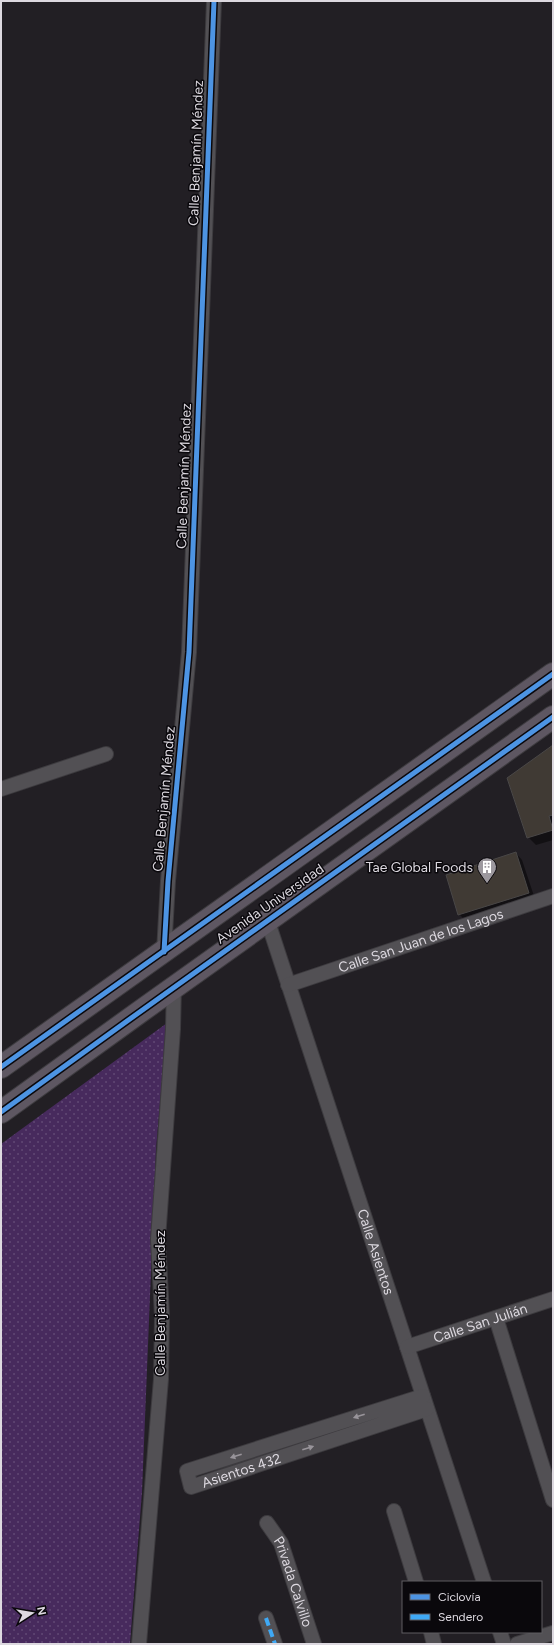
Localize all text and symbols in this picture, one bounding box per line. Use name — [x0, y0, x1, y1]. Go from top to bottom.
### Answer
street label: Calle Benjamín Méndez — [185, 80, 207, 226]
street label: Calle Benjamín Méndez — [173, 403, 195, 549]
street label: Calle Benjamín Méndez — [149, 725, 179, 872]
building icon: Tae Global Foods — [476, 856, 498, 884]
place label: Tae Global Foods — [366, 859, 473, 876]
street label: Avenida Universidad — [213, 860, 327, 948]
street label: Calle San Juan de los Lagos — [336, 905, 505, 976]
street label: Calle Asientos — [354, 1207, 398, 1297]
street label: Calle Benjamín Méndez — [152, 1230, 169, 1376]
street label: Calle San Julián — [431, 1300, 529, 1346]
one-way arrow — [353, 1413, 365, 1419]
one-way arrow — [303, 1445, 315, 1451]
street label: Asientos 432 — [199, 1449, 283, 1491]
one-way arrow — [229, 1453, 241, 1459]
street label: Privada Calvillo — [270, 1533, 316, 1629]
legend — [402, 1581, 542, 1633]
text: Ciclovía — [438, 1590, 481, 1604]
north arrow — [12, 1593, 52, 1633]
text: N — [34, 1606, 49, 1617]
text: Sendero — [438, 1610, 483, 1624]

